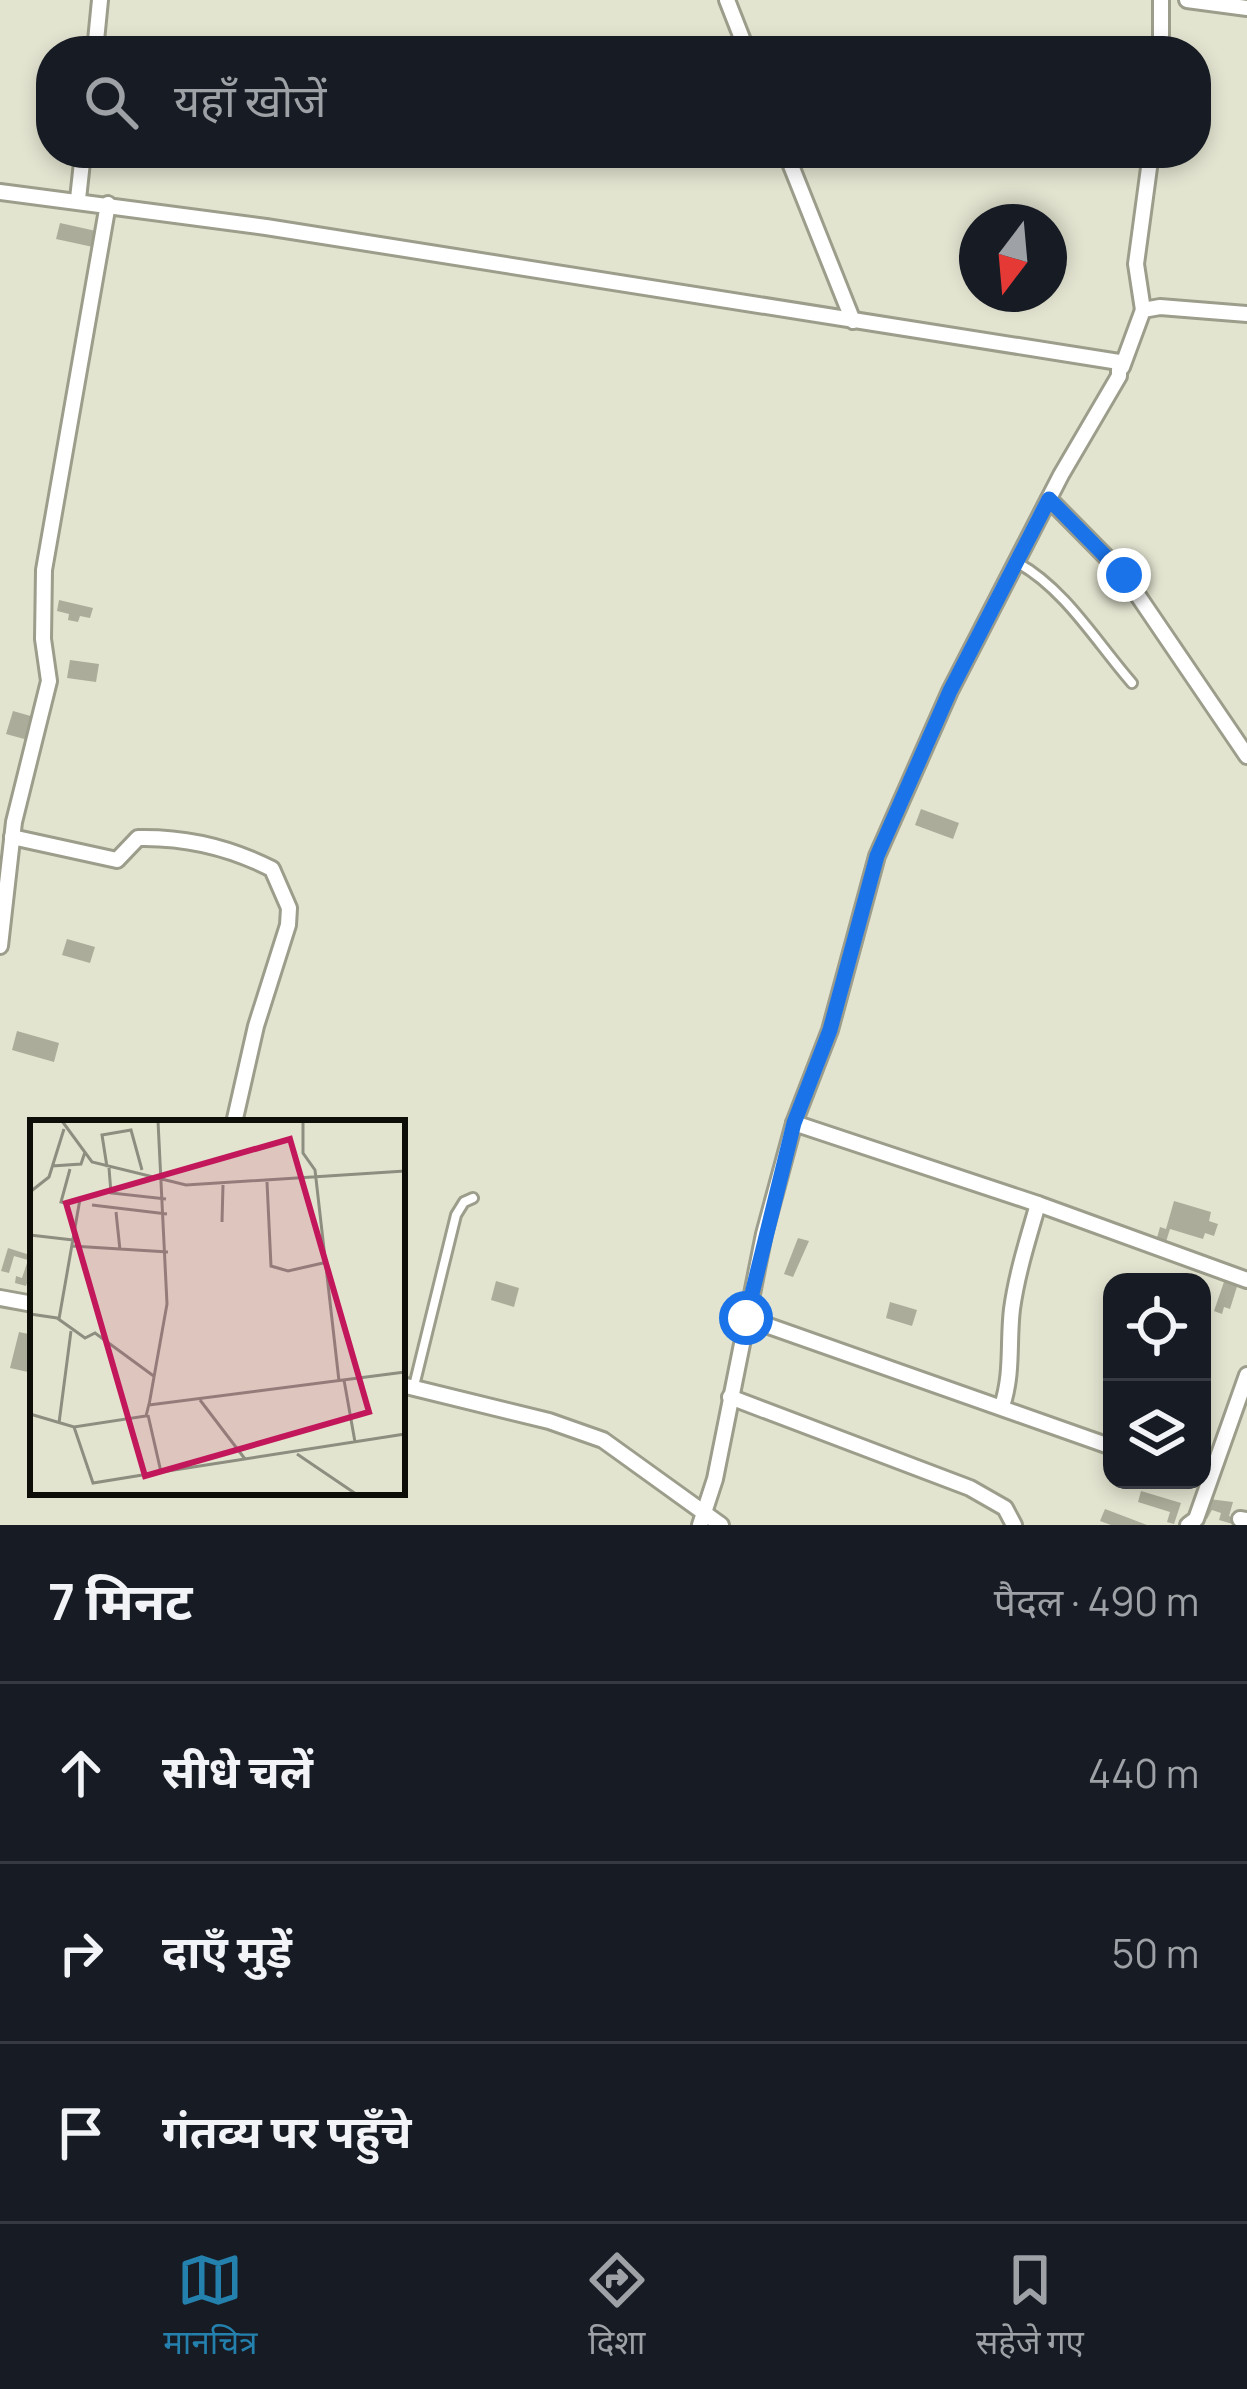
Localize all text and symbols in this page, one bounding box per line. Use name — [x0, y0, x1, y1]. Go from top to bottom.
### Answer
search box — [36, 36, 1211, 168]
icon: search — [78, 69, 144, 135]
text: यहाँ खोजें — [174, 69, 327, 131]
north arrow — [959, 204, 1067, 312]
route end — [1097, 548, 1151, 602]
inset map — [30, 1120, 405, 1495]
map controls — [1103, 1273, 1211, 1489]
button: locate — [1103, 1273, 1211, 1381]
route start — [719, 1291, 773, 1345]
button: layers — [1103, 1381, 1211, 1489]
text: 7 मिनट — [48, 1566, 192, 1635]
text: पैदल · 490 m — [994, 1574, 1199, 1628]
icon: ahead — [48, 1740, 114, 1806]
text: सीधे चलें — [162, 1740, 313, 1802]
text: 440 m — [1088, 1746, 1199, 1800]
icon: right — [48, 1920, 114, 1986]
text: दाएँ मुड़ें — [162, 1920, 292, 1982]
text: 50 m — [1112, 1926, 1199, 1980]
icon: arrive — [48, 2100, 114, 2166]
text: गंतव्य पर पहुँचे — [162, 2100, 411, 2162]
tab: मानचित्र — [163, 2247, 257, 2367]
tab: दिशा — [584, 2247, 650, 2367]
tab: सहेजे गए — [976, 2247, 1084, 2367]

